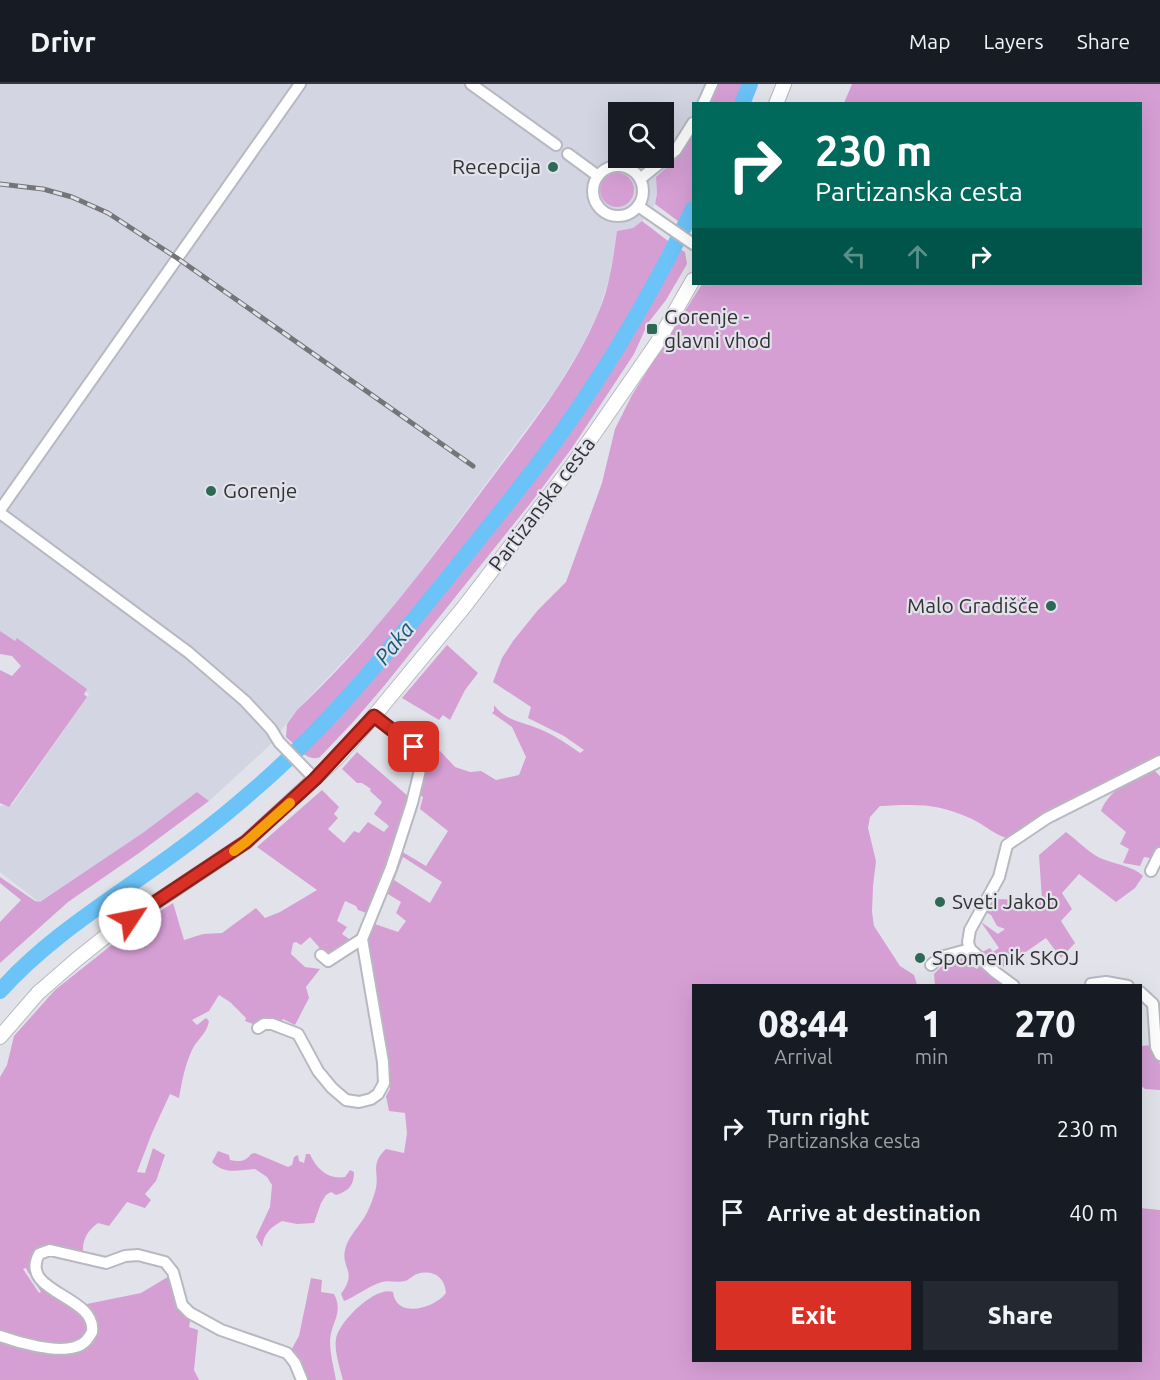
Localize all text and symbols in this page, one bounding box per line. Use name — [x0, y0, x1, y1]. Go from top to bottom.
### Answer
text: Drivr — [30, 26, 96, 57]
text: Map — [909, 29, 950, 53]
text: Layers — [983, 29, 1044, 53]
text: Share — [1077, 29, 1130, 53]
map controls — [608, 102, 674, 168]
button: search — [608, 102, 674, 168]
icon: right — [716, 126, 794, 204]
text: 230 m — [815, 127, 932, 174]
place label: Recepcija — [452, 154, 541, 178]
marker: Recepcija — [546, 160, 560, 174]
text: Partizanska cesta — [815, 176, 1023, 206]
icon: left — [838, 240, 871, 273]
icon: ahead — [901, 240, 934, 273]
icon: right — [964, 240, 997, 273]
place label: Gorenje - glavni vhod — [664, 304, 771, 352]
marker: Gorenje - glavni vhod — [645, 322, 659, 336]
street label: Partizanska cesta — [483, 432, 599, 575]
place label: Gorenje — [223, 478, 297, 502]
marker: Gorenje — [204, 484, 218, 498]
place label: Malo Gradišče — [907, 593, 1039, 617]
marker: Malo Gradišče — [1044, 599, 1058, 613]
water label: Paka — [369, 616, 418, 669]
pin — [388, 721, 439, 772]
icon: arrive — [397, 730, 430, 763]
position arrow — [98, 887, 162, 951]
place label: Sveti Jakob — [952, 889, 1059, 913]
marker: Sveti Jakob — [933, 895, 947, 909]
place label: Spomenik SKOJ — [932, 945, 1079, 969]
marker: Spomenik SKOJ — [913, 951, 927, 965]
text: 08:44 — [758, 1003, 848, 1044]
text: 1 — [921, 1003, 942, 1044]
text: 270 — [1015, 1003, 1076, 1044]
text: Arrival — [774, 1045, 833, 1068]
text: min — [915, 1045, 948, 1068]
text: m — [1037, 1045, 1054, 1068]
text: Turn right — [767, 1104, 869, 1129]
icon: right — [716, 1112, 749, 1145]
text: 230 m — [1057, 1116, 1118, 1141]
text: Partizanska cesta — [767, 1129, 921, 1152]
icon: arrive — [716, 1196, 749, 1229]
text: Arrive at destination — [767, 1200, 981, 1225]
text: 40 m — [1069, 1200, 1118, 1225]
button: Exit — [716, 1281, 911, 1350]
button: Share — [923, 1281, 1118, 1350]

